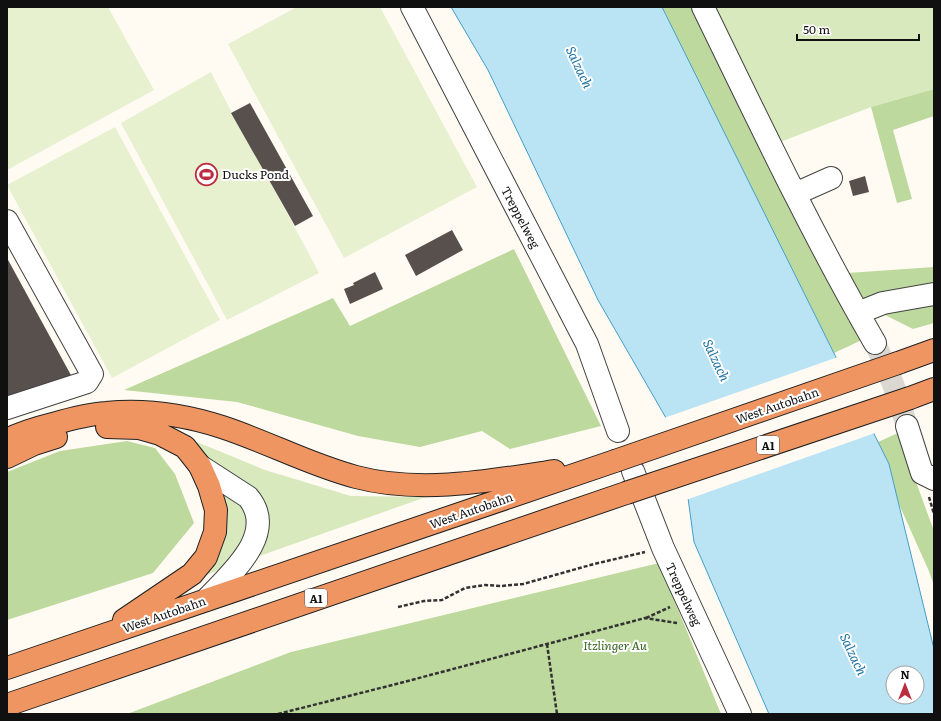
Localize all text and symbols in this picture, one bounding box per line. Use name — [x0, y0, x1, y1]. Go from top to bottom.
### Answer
scale bar — [797, 16, 919, 42]
text: 50 m — [803, 20, 830, 38]
water label: Salzach — [562, 43, 598, 92]
sports icon: Ducks Pond — [194, 161, 220, 187]
place label: Ducks Pond — [222, 165, 290, 183]
street label: Treppelweg — [497, 183, 545, 251]
water label: Salzach — [699, 336, 735, 385]
street label: West Autobahn — [733, 382, 821, 428]
road number: A1 — [757, 436, 779, 454]
street label: West Autobahn — [427, 487, 515, 533]
street label: Treppelweg — [662, 559, 707, 629]
road number: A1 — [305, 589, 327, 607]
street label: West Autobahn — [120, 591, 208, 637]
water label: Salzach — [836, 630, 872, 679]
park label: Itzlinger Au — [583, 636, 648, 654]
north arrow — [885, 665, 925, 705]
text: N — [900, 666, 910, 682]

